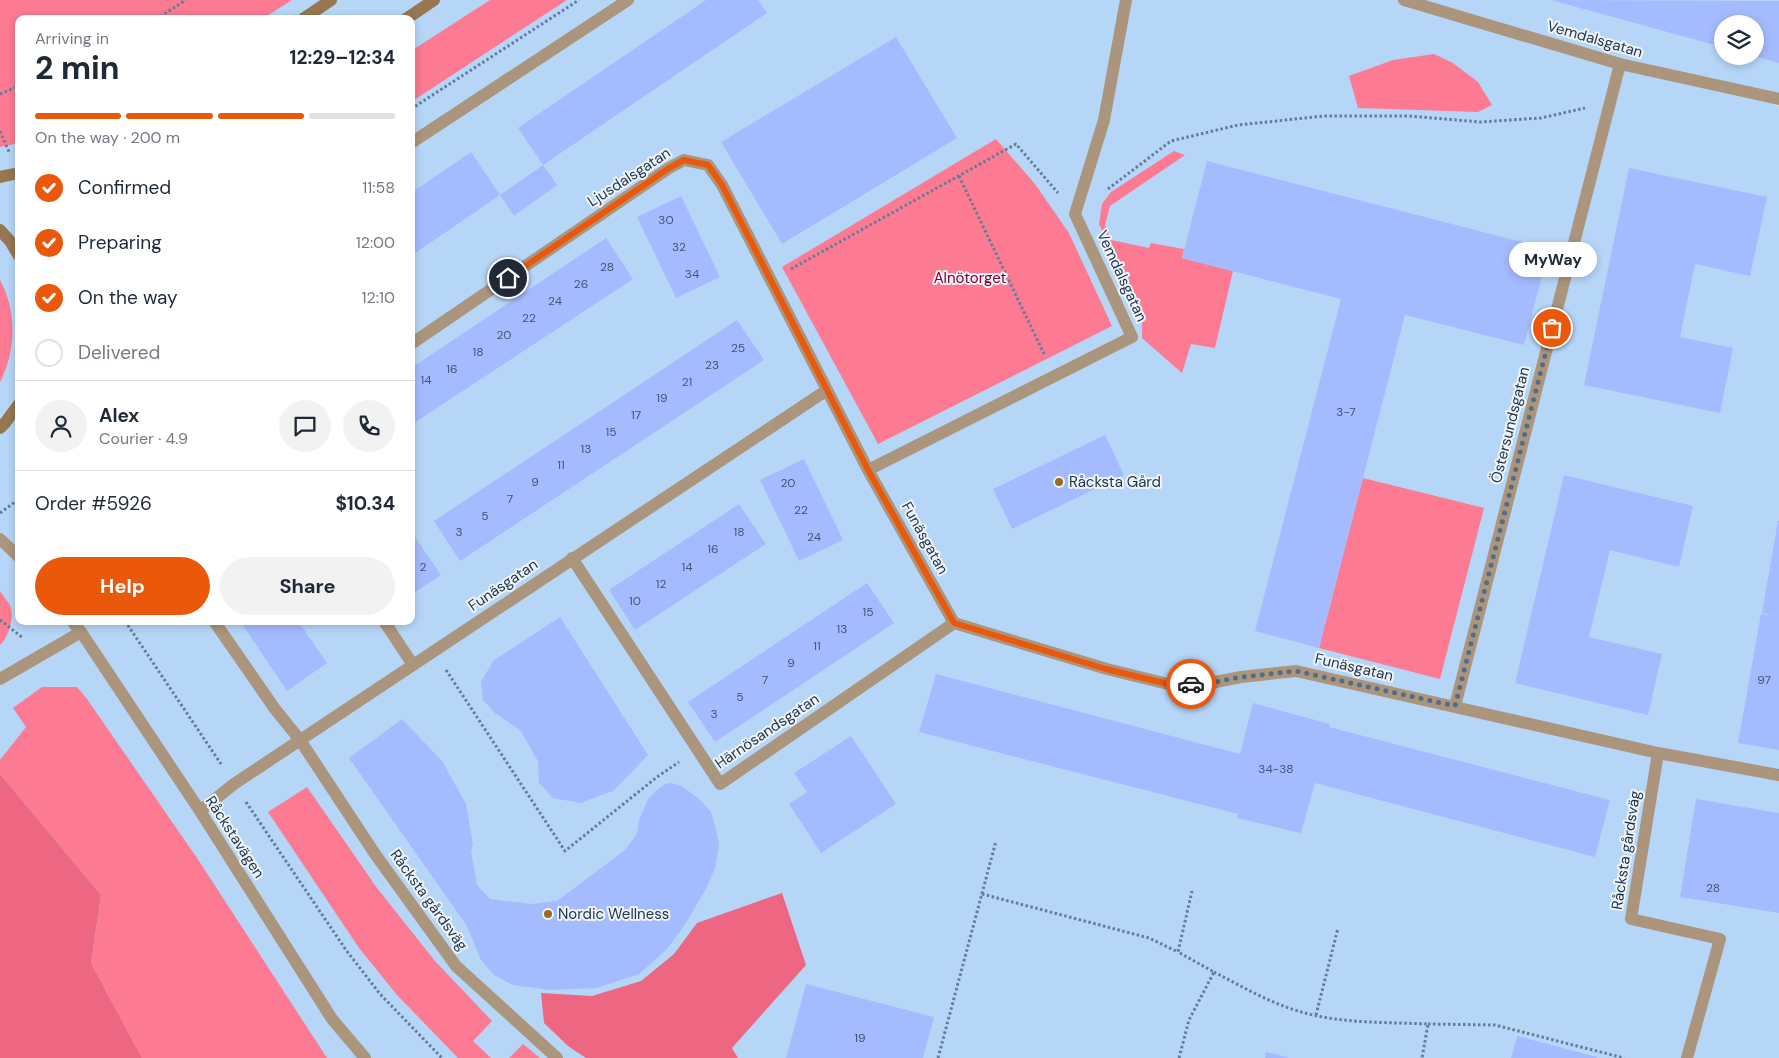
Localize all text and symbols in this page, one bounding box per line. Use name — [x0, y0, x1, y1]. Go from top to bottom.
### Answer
map controls — [1714, 15, 1764, 65]
button: layers — [1714, 15, 1764, 65]
street label: Vemdalsgatan — [1545, 16, 1645, 62]
text: Arriving in — [35, 28, 109, 49]
text: 12:29–12:34 — [290, 45, 395, 70]
text: 2 min — [35, 47, 120, 89]
text: On the way · 200 m — [35, 127, 180, 148]
street label: Ljusdalsgatan — [584, 143, 674, 211]
icon: check — [35, 174, 63, 202]
text: Confirmed — [78, 175, 171, 200]
text: 11:58 — [362, 177, 395, 198]
house number: 30 — [658, 212, 674, 228]
street label: Vemdalsgatan — [1092, 227, 1152, 325]
icon: check — [35, 229, 63, 257]
text: Preparing — [78, 230, 162, 255]
text: 12:00 — [356, 232, 395, 253]
house number: 32 — [672, 239, 686, 255]
callout: MyWay — [1508, 243, 1596, 278]
text: MyWay — [1524, 249, 1582, 270]
pin — [487, 257, 529, 299]
house number: 28 — [600, 259, 614, 275]
icon: home — [494, 264, 522, 292]
house number: 34 — [685, 266, 699, 282]
park label: Alnötorget — [934, 268, 1006, 288]
house number: 26 — [574, 276, 588, 292]
icon: check — [35, 284, 63, 312]
text: On the way — [78, 285, 178, 310]
text: 12:10 — [362, 287, 395, 308]
house number: 24 — [548, 293, 562, 309]
pin — [1531, 307, 1573, 349]
house number: 22 — [522, 310, 536, 326]
icon: bag — [1538, 314, 1566, 342]
house number: 20 — [496, 327, 512, 343]
text: Delivered — [78, 340, 160, 365]
house number: 25 — [731, 340, 745, 356]
house number: 18 — [472, 344, 484, 360]
house number: 23 — [705, 357, 719, 373]
house number: 16 — [446, 361, 458, 377]
street label: Östersundsgatan — [1486, 365, 1534, 485]
house number: 14 — [420, 372, 432, 388]
house number: 21 — [682, 374, 692, 390]
house number: 19 — [656, 390, 668, 406]
button: person — [35, 400, 87, 452]
button: chat — [279, 400, 331, 452]
button: phone — [343, 400, 395, 452]
text: Alex — [99, 403, 139, 428]
house number: 3-7 — [1336, 404, 1356, 420]
house number: 17 — [631, 407, 641, 423]
house number: 15 — [605, 424, 617, 440]
text: Courier · 4.9 — [99, 428, 188, 449]
house number: 13 — [581, 441, 591, 457]
house number: 11 — [557, 457, 565, 473]
place label: Råcksta Gård — [1069, 472, 1161, 492]
house number: 9 — [531, 474, 539, 490]
house number: 20 — [780, 475, 796, 491]
marker: Råcksta Gård — [1053, 476, 1065, 488]
text: Order #5926 — [35, 491, 152, 516]
text: $10.34 — [335, 491, 395, 516]
house number: 7 — [507, 491, 513, 507]
street label: Funäsgatan — [897, 498, 953, 578]
house number: 22 — [794, 502, 808, 518]
house number: 5 — [481, 508, 489, 524]
house number: 3 — [455, 524, 463, 540]
house number: 18 — [733, 524, 745, 540]
house number: 24 — [807, 529, 821, 545]
house number: 16 — [707, 541, 719, 557]
street label: Funäsgatan — [464, 554, 542, 616]
button: Help — [35, 557, 210, 615]
button: Share — [220, 557, 395, 615]
house number: 2 — [420, 559, 427, 575]
house number: 14 — [681, 559, 693, 575]
house number: 12 — [656, 576, 666, 592]
house number: 10 — [629, 593, 641, 609]
house number: 15 — [862, 604, 874, 620]
house number: 13 — [837, 621, 847, 637]
house number: 11 — [813, 638, 821, 654]
street label: Funäsgatan — [1313, 648, 1395, 686]
house number: 9 — [787, 655, 795, 671]
courier — [1166, 659, 1216, 709]
icon: car — [1177, 670, 1205, 698]
house number: 7 — [762, 672, 768, 688]
house number: 97 — [1757, 672, 1771, 688]
street label: Härnösandsgatan — [711, 689, 823, 773]
house number: 5 — [736, 689, 744, 705]
house number: 3 — [710, 706, 718, 722]
house number: 34-38 — [1258, 761, 1294, 777]
street label: Råcksta gårdsväg — [1607, 789, 1645, 911]
street label: Råckstavägen — [201, 792, 269, 882]
street label: Råcksta gårdsväg — [386, 846, 472, 954]
house number: 28 — [1706, 880, 1720, 896]
place label: Nordic Wellness — [558, 904, 669, 924]
marker: Nordic Wellness — [542, 908, 554, 920]
house number: 19 — [854, 1030, 866, 1046]

